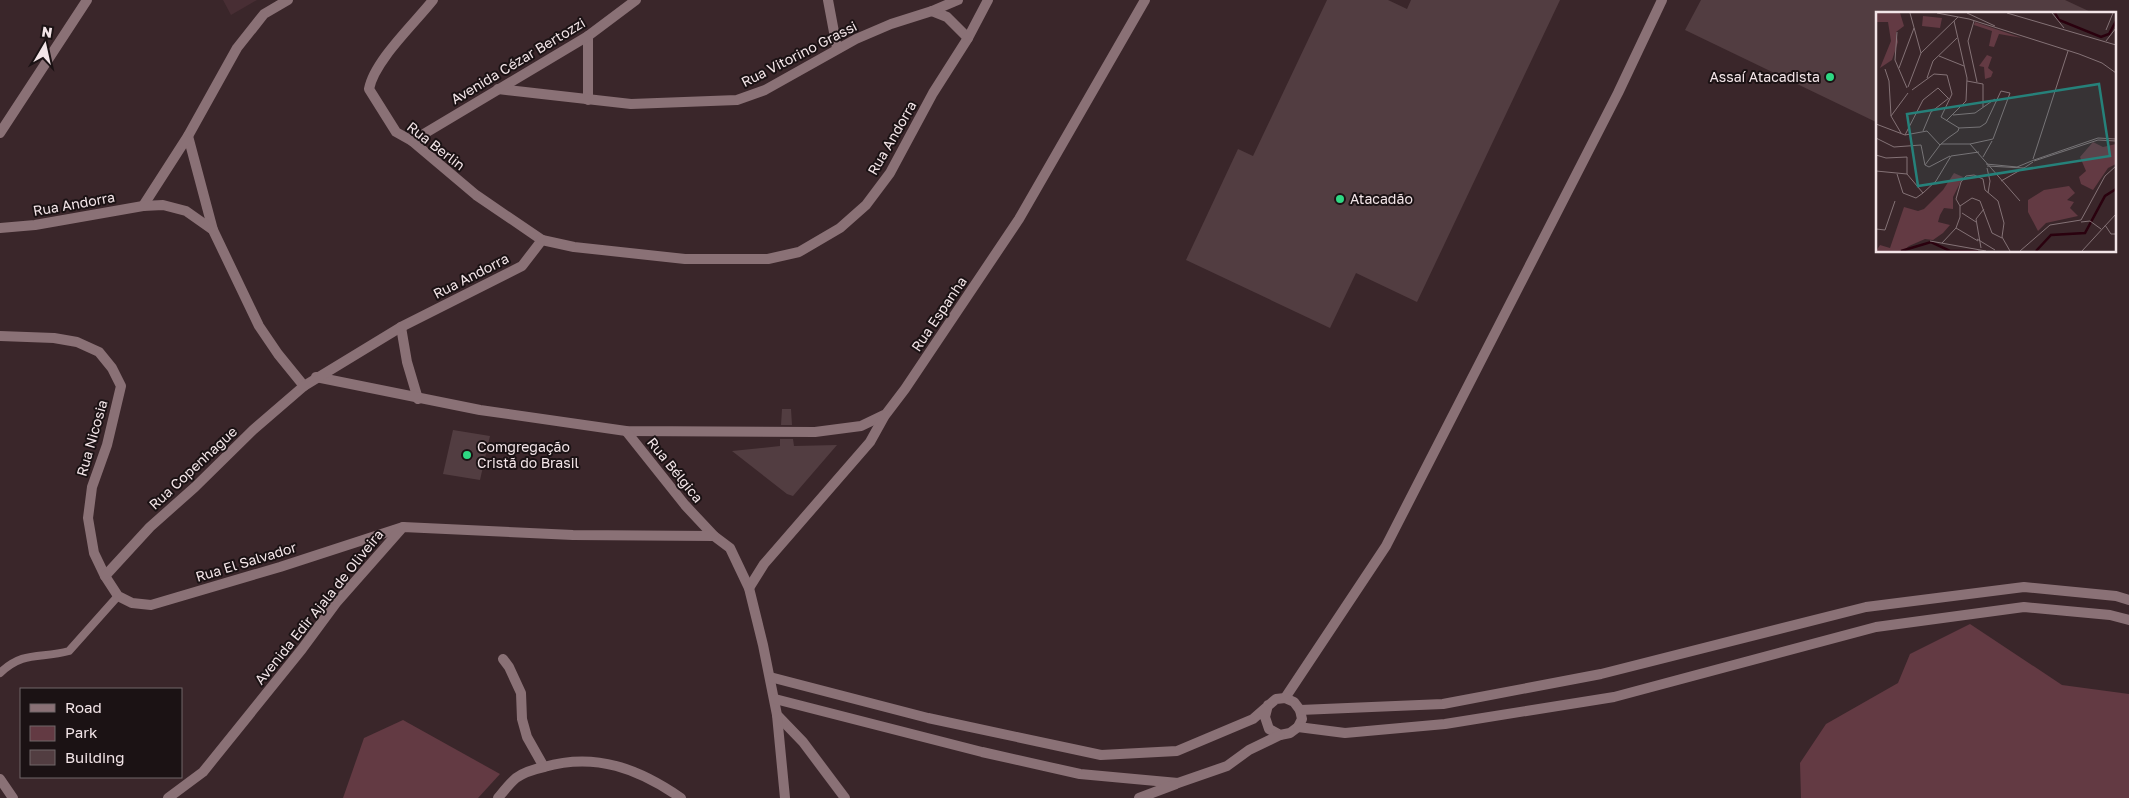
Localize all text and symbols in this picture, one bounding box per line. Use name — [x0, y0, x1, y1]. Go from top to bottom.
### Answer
inset map — [1876, 12, 2116, 252]
street label: Avenida Cézar Bertozzi — [448, 14, 588, 107]
street label: Rua Vitorino Grassi — [738, 17, 860, 90]
north arrow — [20, 20, 70, 70]
text: N — [41, 22, 54, 41]
place label: Assaí Atacadista — [1710, 68, 1820, 85]
marker: Assaí Atacadista — [1824, 71, 1836, 83]
street label: Rua Andorra — [864, 98, 920, 178]
street label: Rua Berlin — [404, 118, 469, 174]
street label: Rua Andorra — [32, 188, 116, 219]
place label: Atacadão — [1350, 190, 1413, 207]
marker: Atacadão — [1334, 193, 1346, 205]
street label: Rua Andorra — [430, 249, 512, 302]
street label: Rua Espanha — [907, 273, 970, 354]
street label: Rua Nicosia — [73, 398, 111, 478]
street label: Rua Copenhague — [145, 423, 240, 513]
street label: Rua Bélgica — [644, 434, 707, 506]
place label: Comgregação Cristã do Brasil — [477, 438, 579, 471]
marker: Comgregação Cristã do Brasil — [461, 449, 473, 461]
street label: Avenida Edir Ajala de Oliveira — [251, 526, 386, 688]
street label: Rua El Salvador — [193, 538, 299, 585]
legend — [20, 688, 182, 778]
text: Road — [65, 698, 102, 716]
text: Park — [65, 723, 98, 741]
text: Building — [65, 748, 125, 766]

